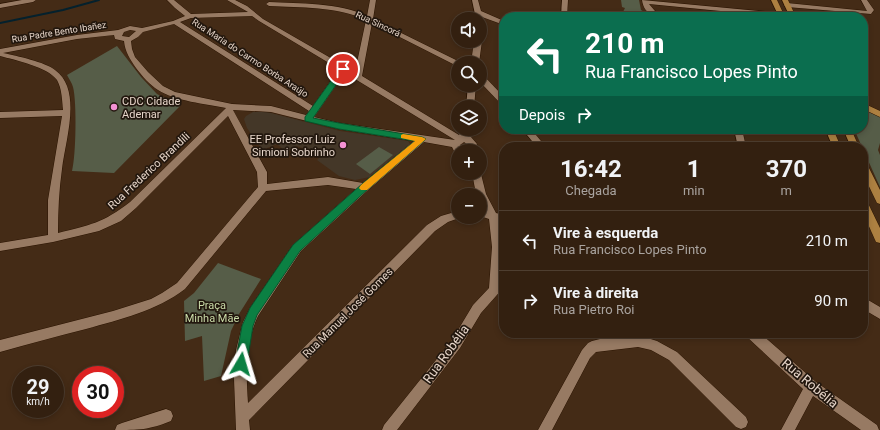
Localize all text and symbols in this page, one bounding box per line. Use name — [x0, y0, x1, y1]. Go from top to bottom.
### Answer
street label: Rua Sincorá — [354, 9, 402, 39]
map controls — [451, 12, 487, 224]
button: sound — [451, 12, 487, 48]
street label: Rua Maria do Carmo Borba Araújo — [190, 17, 310, 99]
street label: Rua Padre Bento Ibañez — [11, 20, 107, 44]
text: 210 m — [585, 27, 664, 60]
icon: left — [519, 28, 571, 80]
pin — [326, 52, 360, 86]
button: search — [451, 56, 487, 92]
icon: arrive — [332, 58, 354, 80]
text: Rua Francisco Lopes Pinto — [585, 61, 798, 82]
place label: CDC Cidade Ademar — [122, 95, 180, 121]
button: layers — [451, 100, 487, 136]
marker: CDC Cidade Ademar — [109, 102, 119, 112]
icon: right — [573, 104, 595, 126]
text: Depois — [519, 106, 565, 124]
street label: Rua Frederico Brandili — [106, 130, 192, 212]
place label: EE Professor Luiz Simioni Sobrinho — [249, 133, 336, 159]
marker: EE Professor Luiz Simioni Sobrinho — [338, 140, 348, 150]
button: + — [451, 144, 487, 180]
text: 16:42 — [560, 155, 622, 183]
text: 1 — [687, 155, 701, 183]
text: 370 — [766, 155, 807, 183]
text: Chegada — [565, 183, 617, 198]
text: min — [683, 183, 705, 198]
text: m — [781, 183, 792, 198]
button: − — [451, 188, 487, 224]
text: Vire à esquerda — [553, 224, 658, 242]
icon: left — [519, 230, 541, 252]
text: 210 m — [806, 232, 848, 250]
text: Rua Francisco Lopes Pinto — [553, 242, 707, 257]
street label: Rua Manuel José Gomes — [300, 265, 396, 361]
text: Vire à direita — [553, 284, 639, 302]
icon: right — [519, 290, 541, 312]
text: 90 m — [814, 292, 848, 310]
park label: Praça Minha Mãe — [185, 299, 239, 325]
text: Rua Pietro Roi — [553, 302, 635, 317]
street label: Rua Robélia — [420, 322, 472, 386]
position arrow — [220, 343, 262, 385]
street label: Rua Robélia — [779, 355, 841, 411]
speed limit sign: 30 — [72, 366, 124, 418]
text: 29 — [27, 375, 49, 399]
text: km/h — [26, 396, 50, 407]

